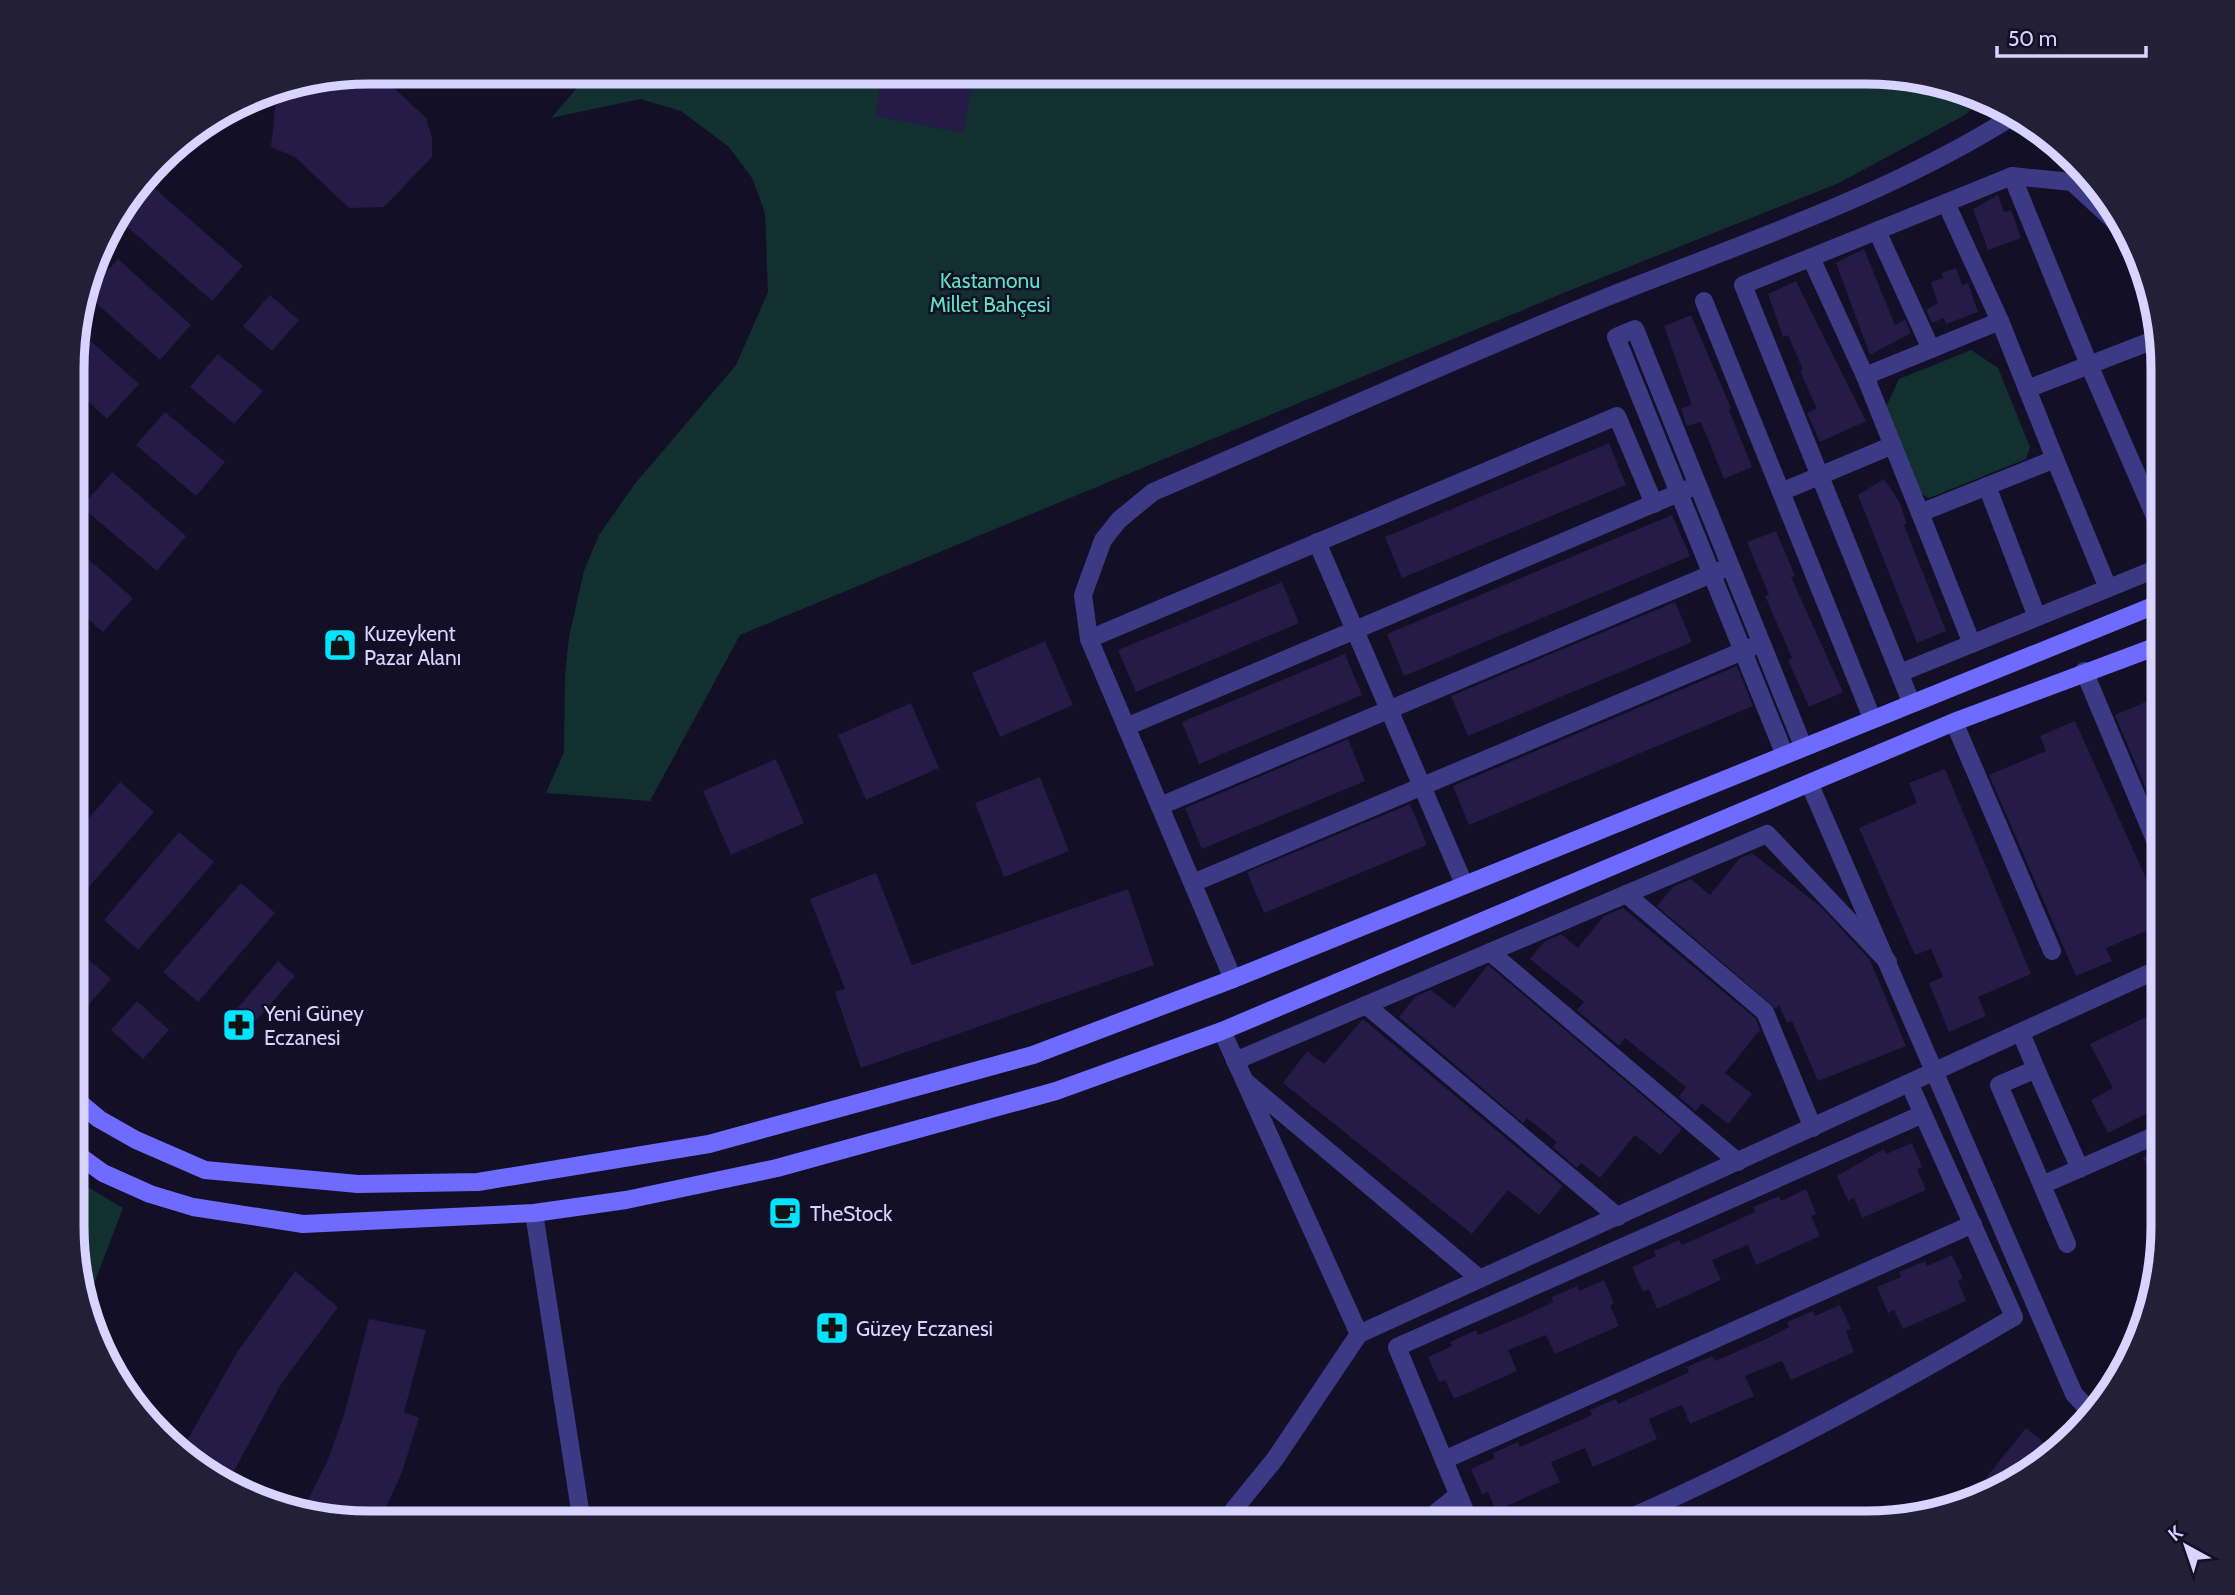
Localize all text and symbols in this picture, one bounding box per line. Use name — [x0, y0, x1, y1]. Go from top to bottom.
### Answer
scale bar — [1997, 14, 2146, 58]
text: 50 m — [2008, 26, 2057, 51]
park label: Kastamonu Millet Bahçesi — [930, 268, 1050, 317]
place label: Kuzeykent Pazar Alanı — [364, 621, 461, 670]
shop icon: Kuzeykent Pazar Alanı — [321, 626, 359, 664]
place label: Yeni Güney Eczanesi — [263, 1001, 364, 1050]
pharmacy icon: Yeni Güney Eczanesi — [220, 1006, 258, 1044]
cafe icon: TheStock — [766, 1194, 804, 1232]
place label: TheStock — [810, 1201, 893, 1226]
pharmacy icon: Güzey Eczanesi — [813, 1309, 851, 1347]
place label: Güzey Eczanesi — [856, 1316, 993, 1341]
north arrow — [2151, 1511, 2221, 1581]
text: K — [2163, 1521, 2187, 1546]

